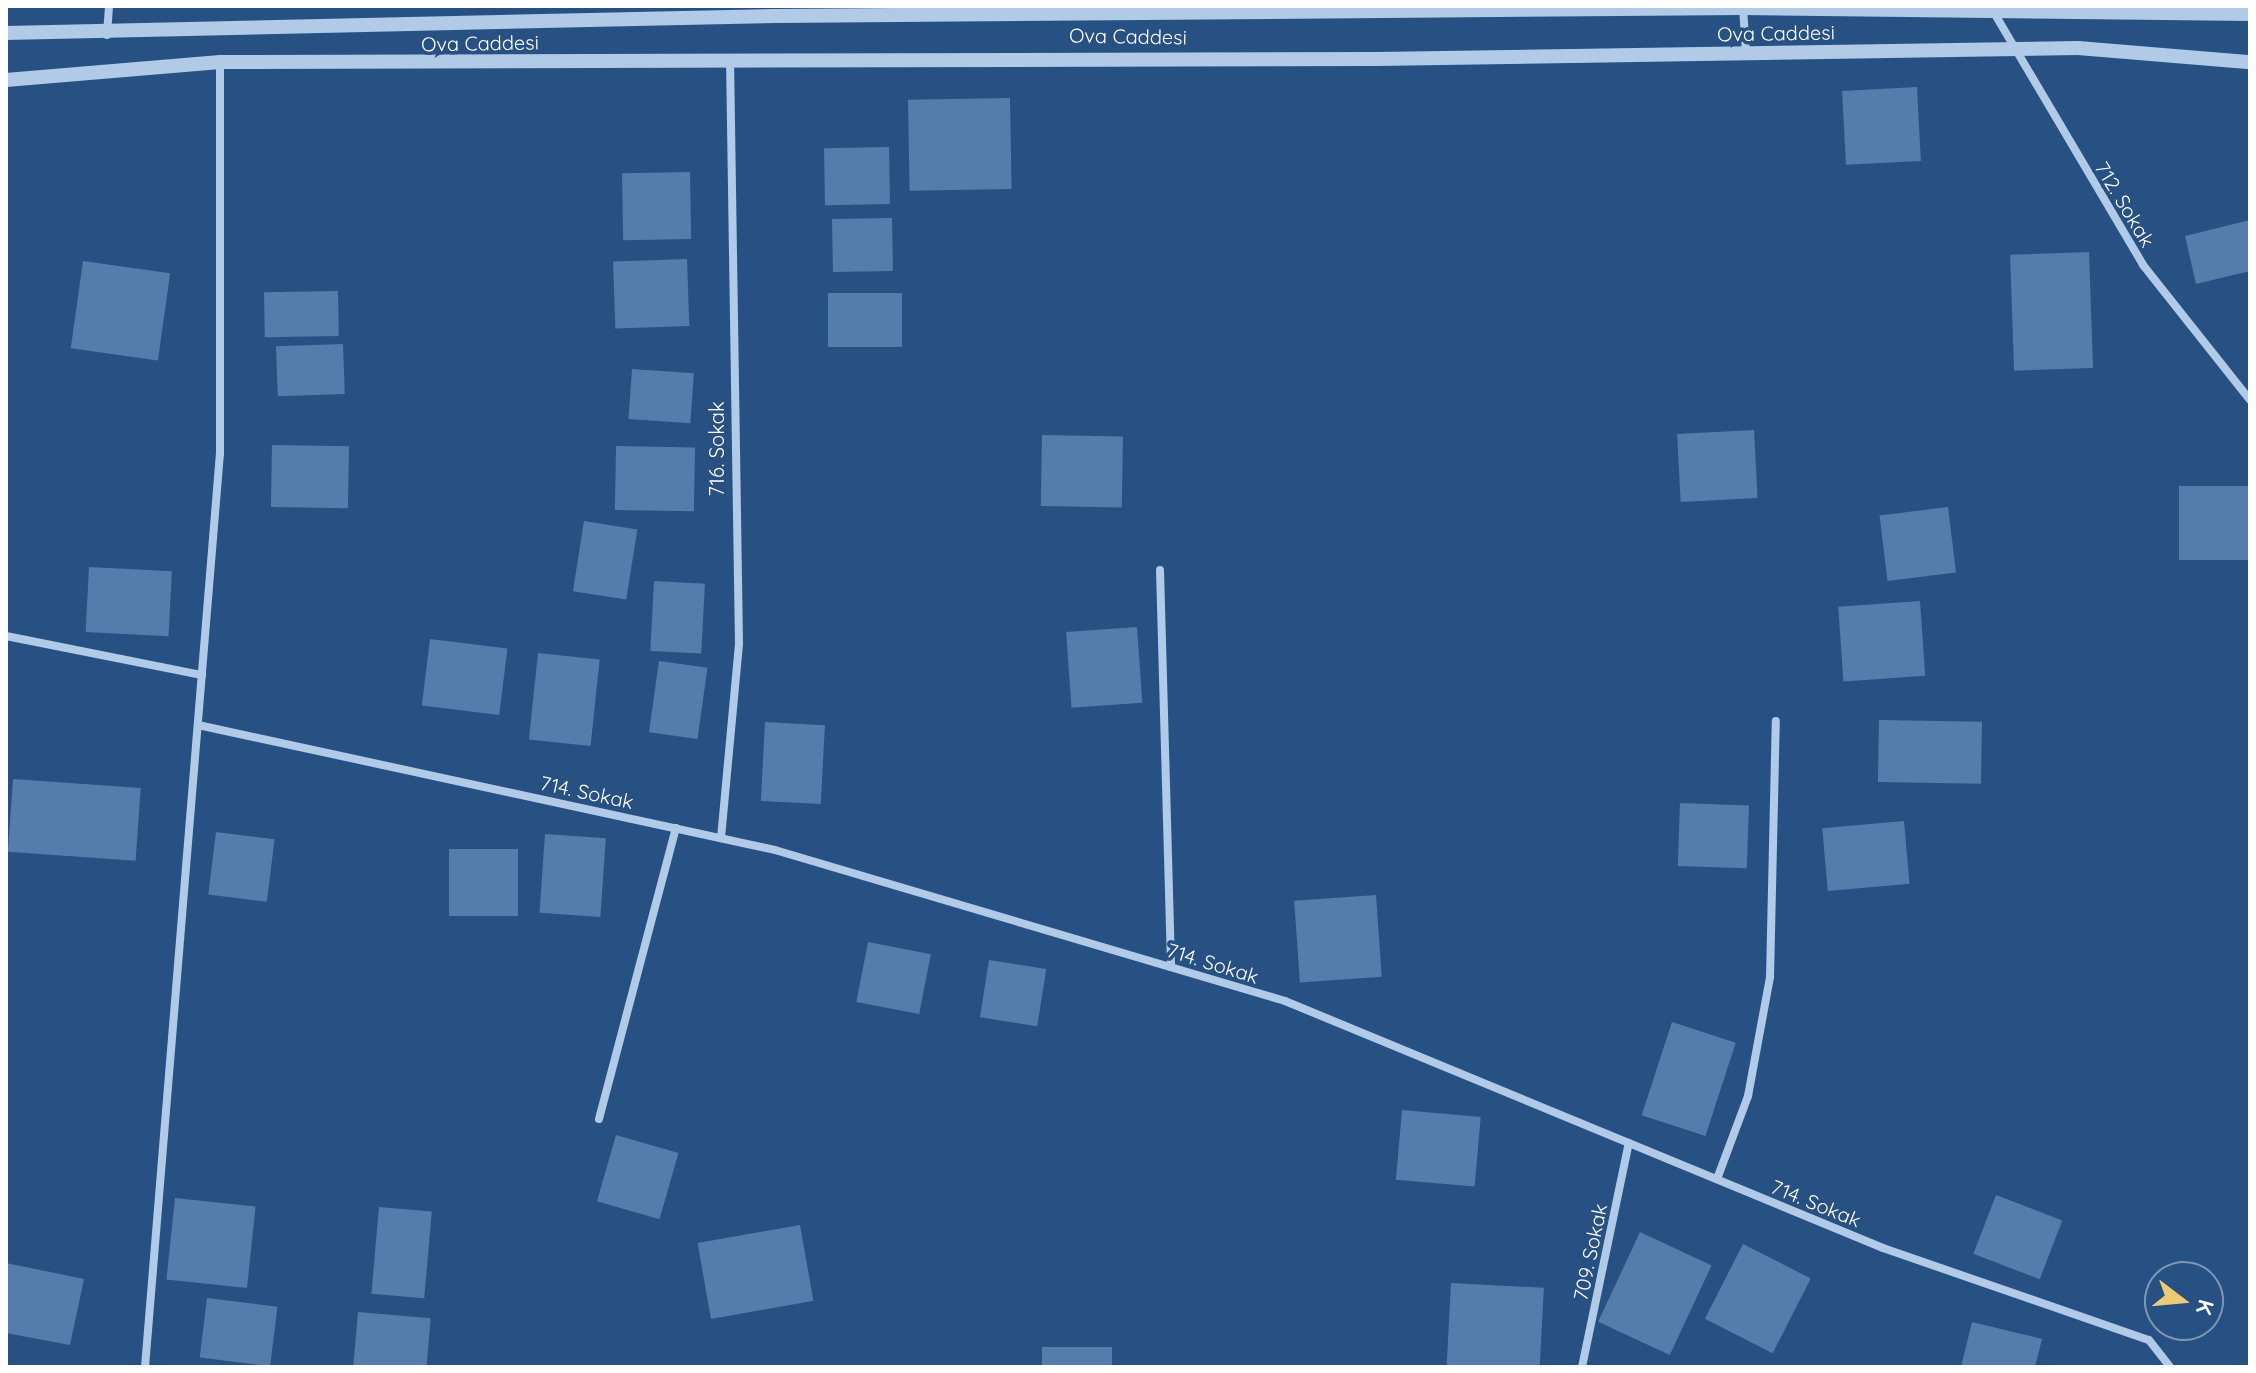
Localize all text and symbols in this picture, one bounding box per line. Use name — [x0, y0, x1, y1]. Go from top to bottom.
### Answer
street label: Ova Caddesi — [1717, 20, 1835, 46]
street label: Ova Caddesi — [1069, 23, 1187, 49]
street label: Ova Caddesi — [421, 30, 539, 56]
street label: 712. Sokak — [2090, 157, 2160, 251]
street label: 716. Sokak — [704, 401, 728, 497]
street label: 714. Sokak — [538, 770, 636, 814]
street label: 714. Sokak — [1164, 938, 1262, 988]
street label: 714. Sokak — [1768, 1174, 1864, 1232]
street label: 709. Sokak — [1568, 1201, 1612, 1303]
north arrow — [2144, 1261, 2224, 1341]
text: K — [2190, 1296, 2221, 1318]

